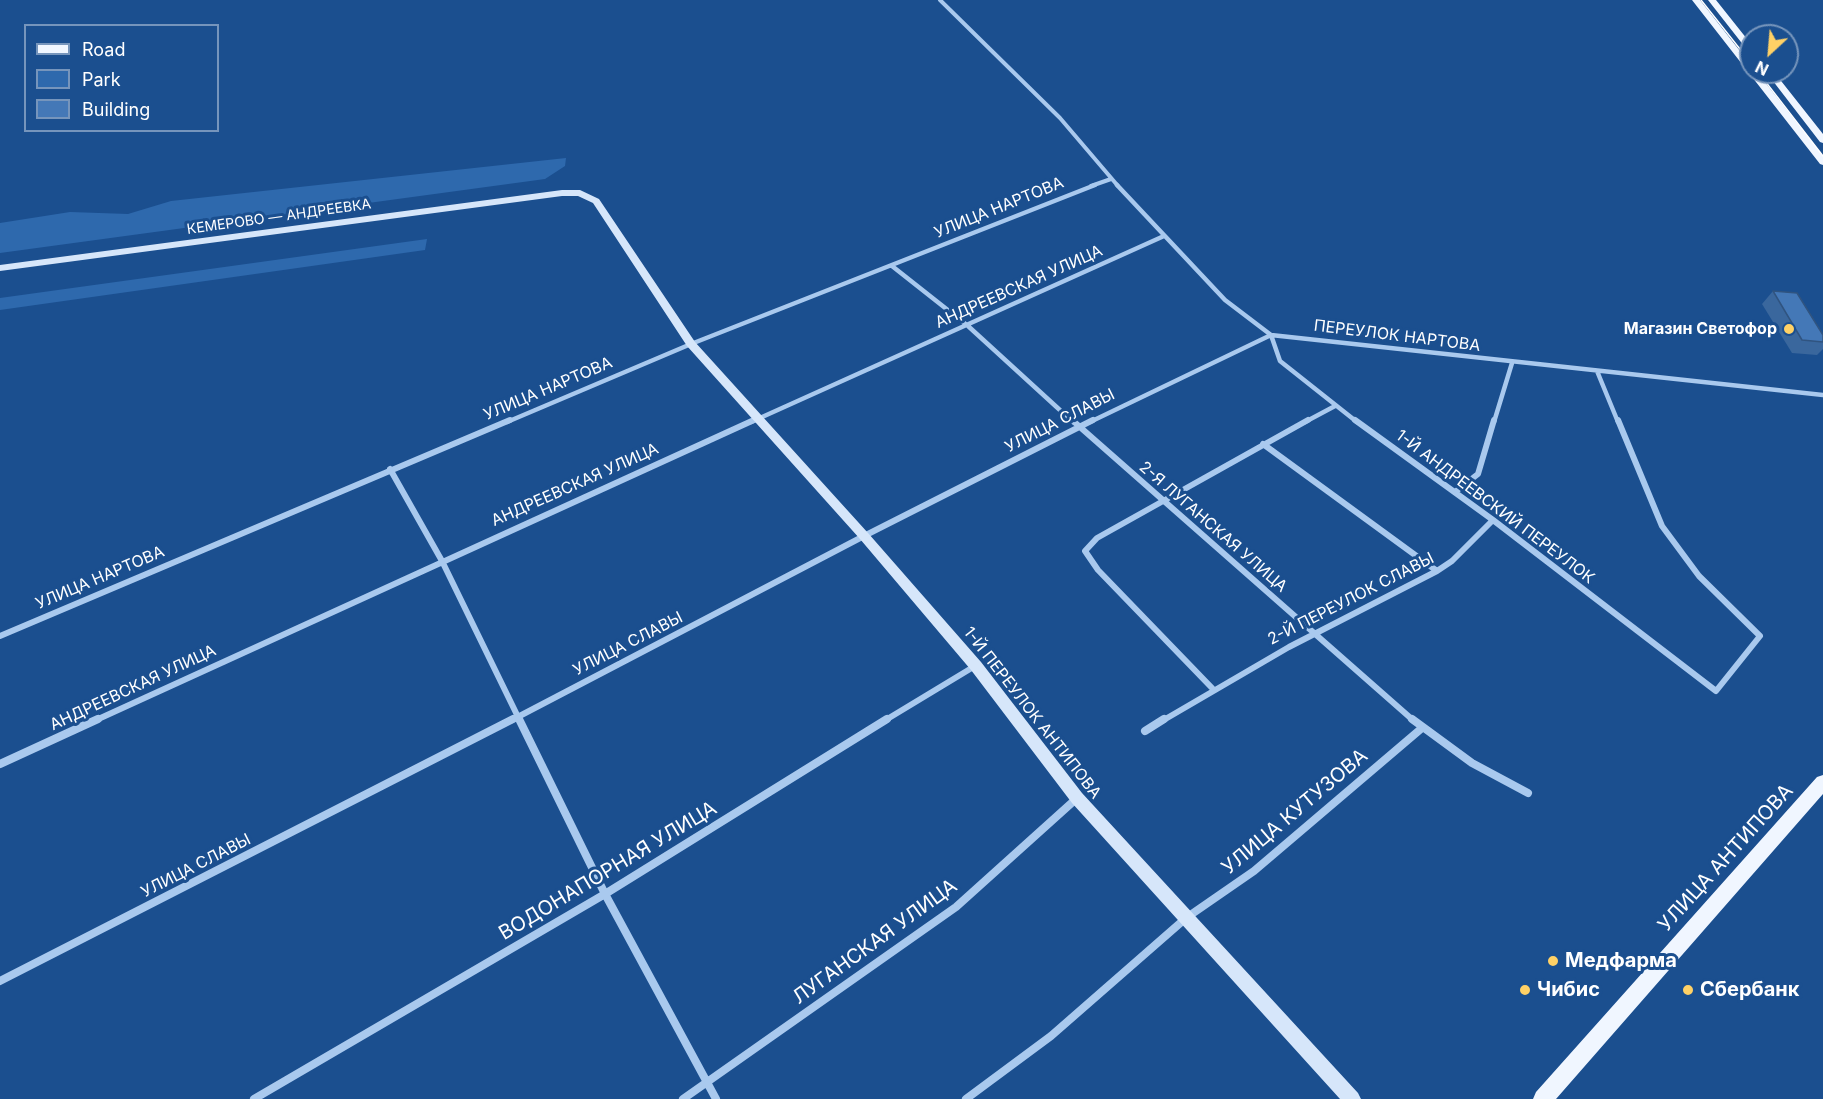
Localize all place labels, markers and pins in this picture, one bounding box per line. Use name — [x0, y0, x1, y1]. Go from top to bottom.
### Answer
place label: Магазин Светофор — [1624, 319, 1777, 339]
marker: Магазин Светофор — [1782, 322, 1796, 336]
place label: Медфарма — [1565, 949, 1677, 973]
marker: Медфарма — [1546, 954, 1560, 968]
place label: Чибис — [1537, 978, 1600, 1002]
place label: Сбербанк — [1700, 978, 1799, 1002]
marker: Чибис — [1518, 983, 1532, 997]
marker: Сбербанк — [1681, 983, 1695, 997]

